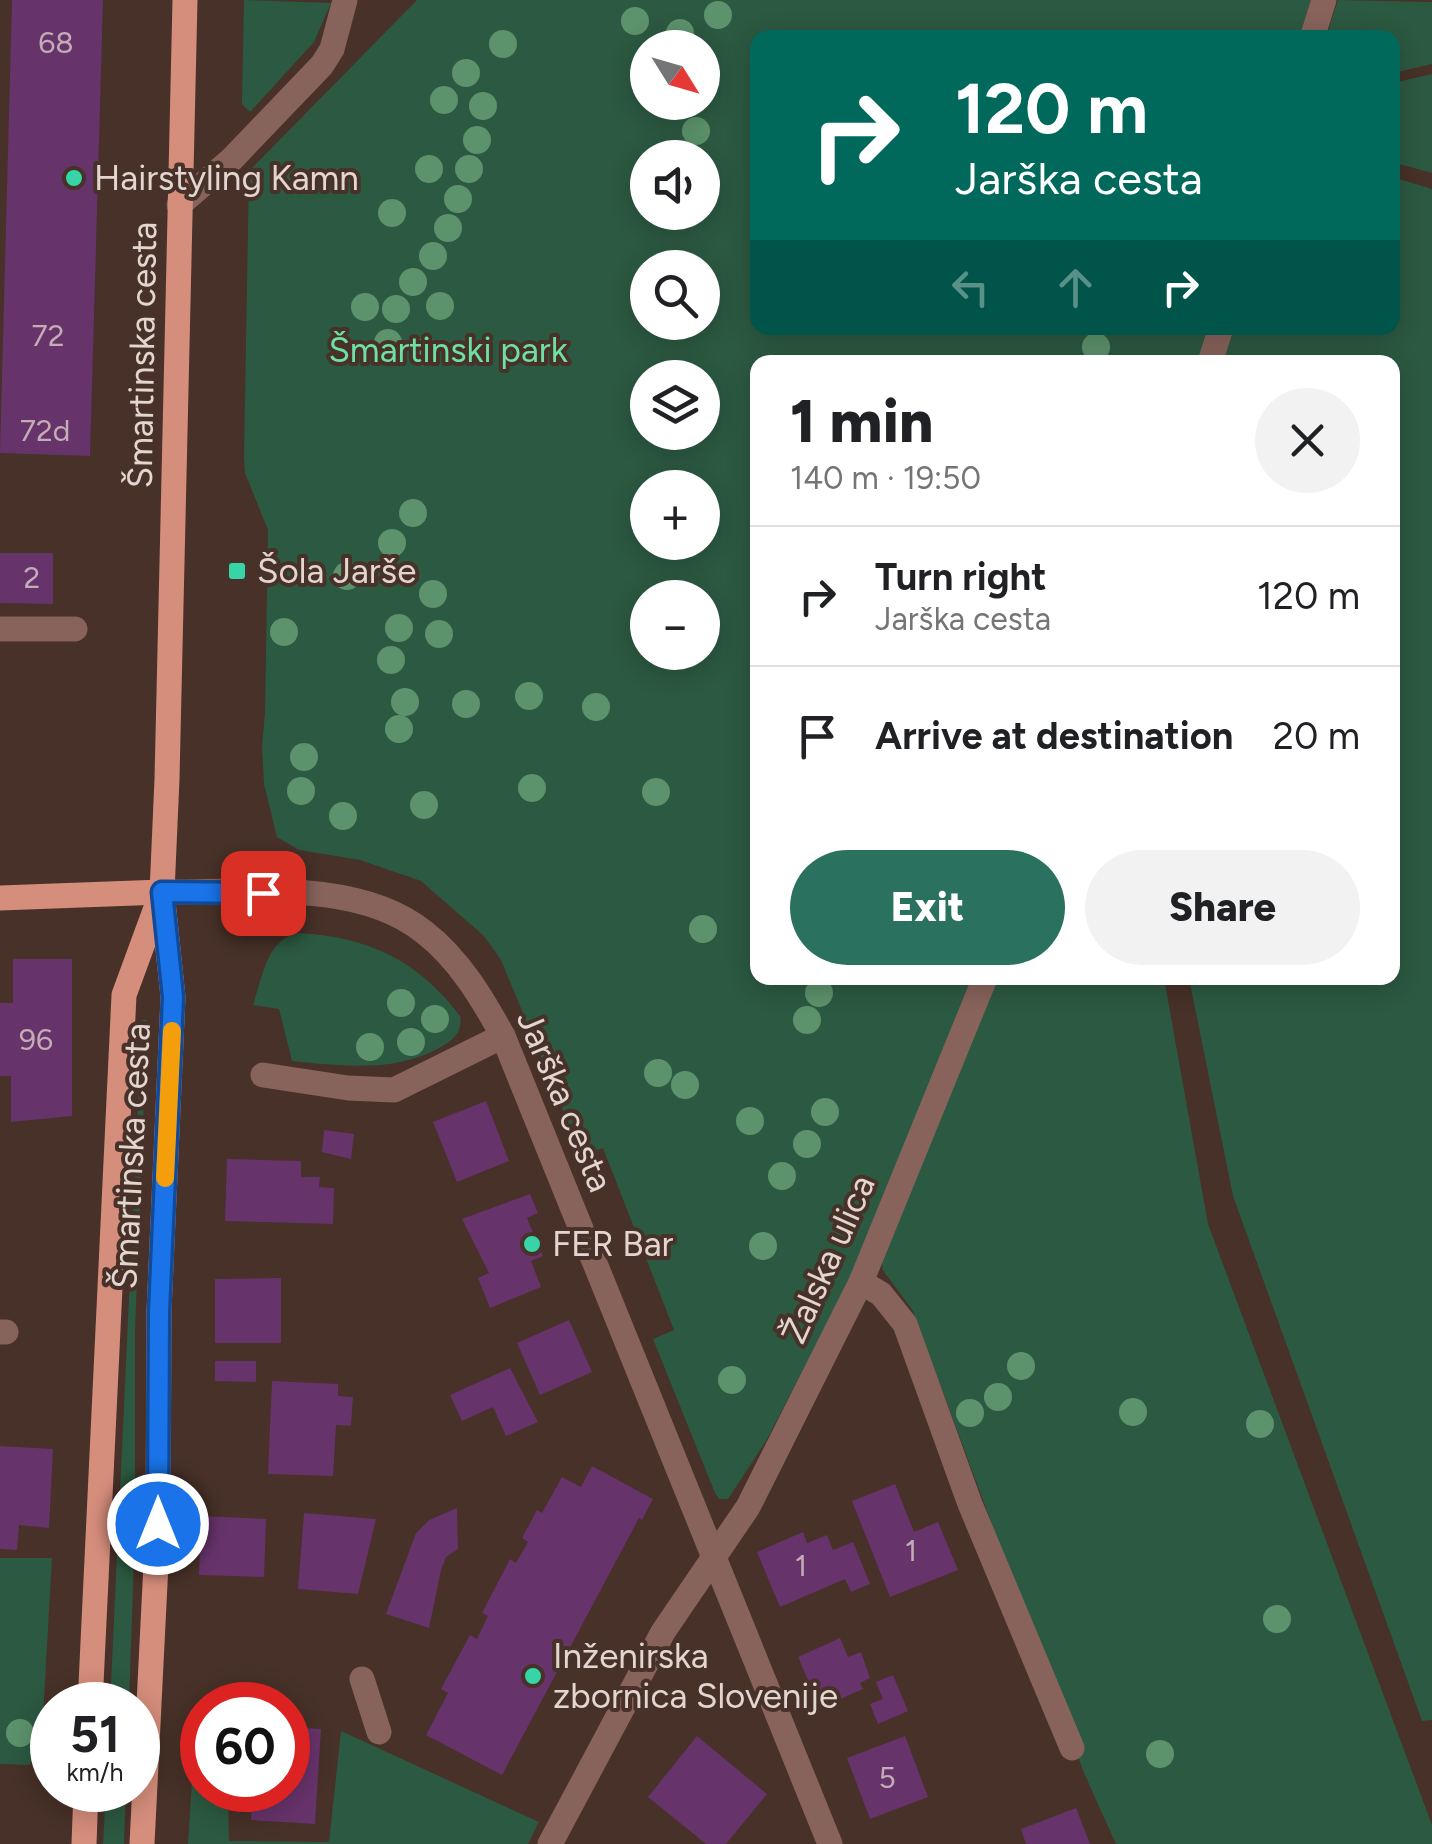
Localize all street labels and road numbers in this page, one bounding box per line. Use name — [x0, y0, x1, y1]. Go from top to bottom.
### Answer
street label: Šmartinska cesta — [119, 221, 165, 489]
street label: Jarška cesta — [508, 1004, 622, 1198]
street label: Šmartinska cesta — [103, 1022, 159, 1290]
street label: Žalska ulica — [772, 1168, 884, 1350]

